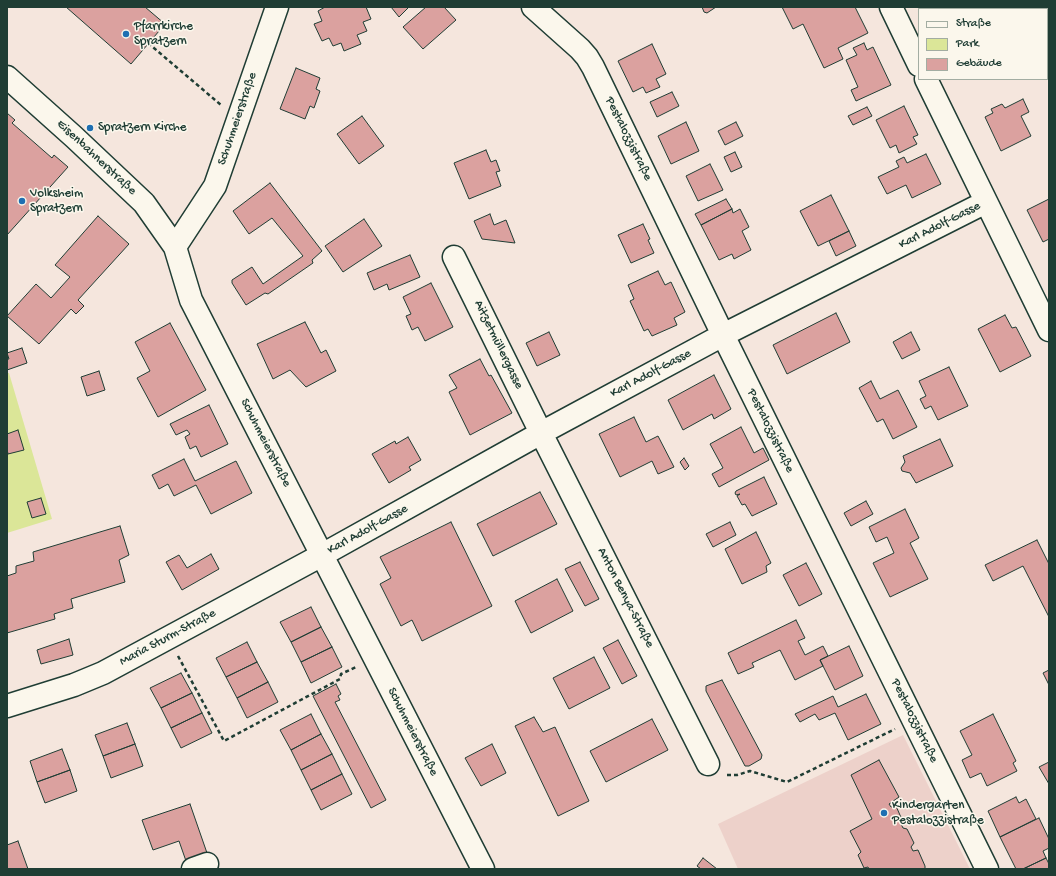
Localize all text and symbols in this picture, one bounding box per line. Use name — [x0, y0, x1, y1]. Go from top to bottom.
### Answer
legend — [918, 8, 1048, 80]
text: Straße — [956, 17, 991, 31]
place label: Pfarrkirche Spratzern — [134, 19, 193, 50]
marker: Pfarrkirche Spratzern — [121, 29, 131, 39]
text: Park — [956, 37, 979, 51]
text: Gebäude — [956, 57, 1002, 71]
street label: Schuhmeierstraße — [215, 71, 261, 167]
street label: Pestalozzistraße — [601, 94, 655, 184]
street label: Eisenbahnerstraße — [53, 117, 139, 199]
place label: Spratzern Kirche — [98, 120, 187, 136]
marker: Spratzern Kirche — [85, 123, 95, 133]
place label: Volksheim Spratzern — [30, 186, 83, 217]
marker: Volksheim Spratzern — [17, 196, 27, 206]
street label: Karl Adolf-Gasse — [897, 199, 983, 253]
street label: Aitzetmüllergasse — [470, 298, 526, 392]
street label: Karl Adolf-Gasse — [608, 346, 694, 402]
street label: Pestalozzistraße — [743, 386, 797, 476]
street label: Schuhmeierstraße — [236, 396, 294, 490]
street label: Karl Adolf-Gasse — [325, 501, 411, 559]
street label: Anton Benya-Straße — [593, 545, 657, 651]
street label: Maria Sturm-Straße — [117, 606, 219, 670]
street label: Pestalozzistraße — [887, 676, 941, 766]
street label: Schuhmeierstraße — [383, 685, 441, 779]
place label: Kindergarten Pestalozzistraße — [892, 798, 984, 829]
marker: Kindergarten Pestalozzistraße — [879, 808, 889, 818]

